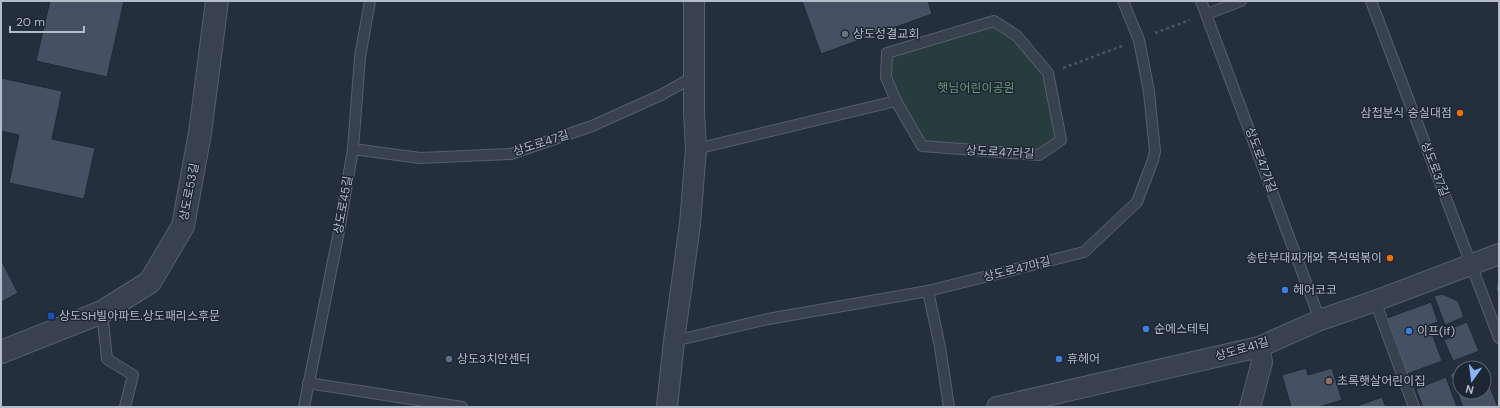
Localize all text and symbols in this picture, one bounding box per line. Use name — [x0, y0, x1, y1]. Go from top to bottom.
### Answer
scale bar — [10, 8, 84, 34]
text: 20 m — [16, 14, 45, 30]
place label: 상도성결교회 — [853, 26, 919, 42]
marker: 상도성결교회 — [840, 29, 850, 39]
park label: 햇님어린이공원 — [937, 80, 1015, 96]
place label: 삼첩분식 숭실대점 — [1360, 105, 1452, 121]
marker: 삼첩분식 숭실대점 — [1455, 108, 1465, 118]
street label: 상도로47가길 — [1242, 125, 1280, 195]
street label: 상도로47길 — [511, 126, 571, 160]
street label: 상도로37길 — [1417, 139, 1453, 199]
street label: 상도로47라길 — [965, 142, 1035, 162]
street label: 상도로53길 — [176, 162, 202, 222]
street label: 상도로45길 — [330, 175, 356, 235]
place label: 송탄부대찌개와 즉석떡볶이 — [1246, 250, 1382, 266]
street label: 상도로47마길 — [982, 253, 1052, 285]
marker: 송탄부대찌개와 즉석떡볶이 — [1385, 253, 1395, 263]
place label: 헤어코코 — [1293, 282, 1337, 298]
marker: 헤어코코 — [1280, 285, 1290, 295]
place label: 상도SH빌아파트.상도패리스후문 — [59, 308, 220, 324]
marker: 상도SH빌아파트.상도패리스후문 — [46, 311, 56, 321]
place label: 순에스테틱 — [1154, 321, 1209, 337]
place label: 이프(if) — [1417, 323, 1455, 339]
marker: 순에스테틱 — [1141, 324, 1151, 334]
marker: 이프(if) — [1404, 326, 1414, 336]
street label: 상도로41길 — [1213, 334, 1271, 364]
place label: 상도3치안센터 — [457, 351, 530, 367]
place label: 휴헤어 — [1067, 351, 1100, 367]
marker: 상도3치안센터 — [444, 354, 454, 364]
marker: 휴헤어 — [1054, 354, 1064, 364]
north arrow — [1452, 360, 1492, 400]
place label: 초록햇살어린이집 — [1337, 373, 1425, 389]
marker: 초록햇살어린이집 — [1324, 376, 1334, 386]
text: N — [1464, 382, 1475, 397]

